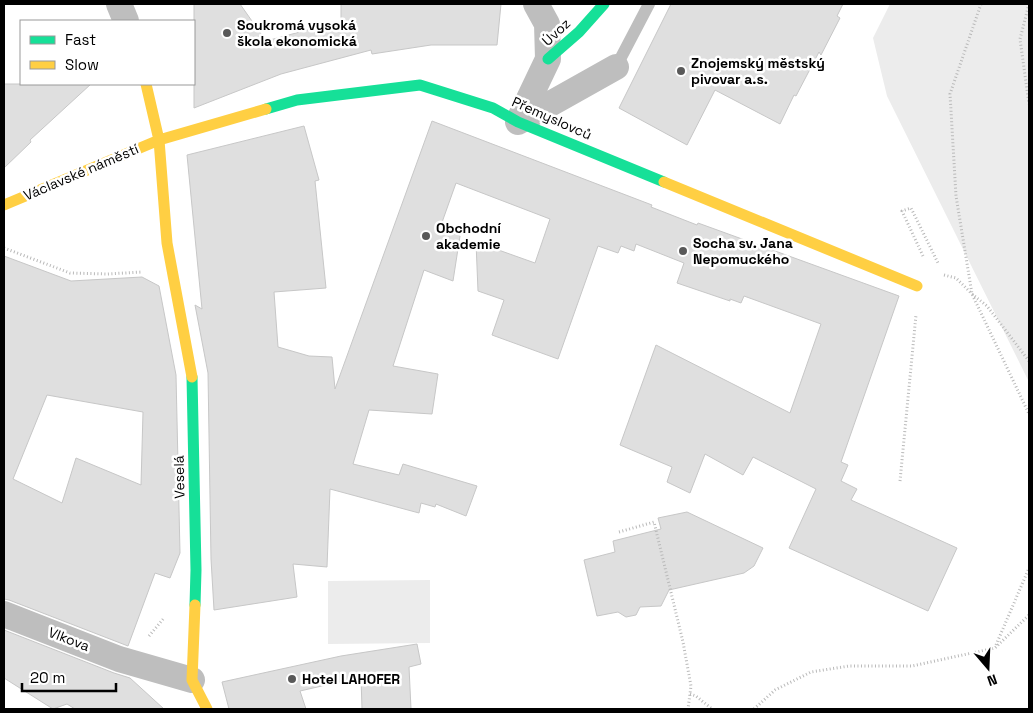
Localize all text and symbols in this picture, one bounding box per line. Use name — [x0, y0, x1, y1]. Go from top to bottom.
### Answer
street label: Úvoz — [538, 14, 574, 50]
place label: Soukromá vysoká škola ekonomická — [237, 16, 357, 50]
legend — [20, 20, 195, 85]
marker: Soukromá vysoká škola ekonomická — [221, 27, 233, 39]
text: Fast — [65, 30, 96, 49]
place label: Znojemský městský pivovar a.s. — [691, 54, 825, 88]
text: Slow — [65, 55, 99, 74]
marker: Znojemský městský pivovar a.s. — [675, 65, 687, 77]
street label: Přemyslovců — [509, 92, 595, 144]
street label: Václavské náměstí — [21, 139, 142, 204]
place label: Obchodní akademie — [436, 219, 501, 253]
marker: Obchodní akademie — [420, 230, 432, 242]
place label: Socha sv. Jana Nepomuckého — [693, 234, 793, 268]
marker: Socha sv. Jana Nepomuckého — [677, 245, 689, 257]
street label: Veselá — [170, 455, 188, 499]
street label: Vlkova — [46, 623, 92, 655]
north arrow — [963, 643, 1013, 693]
scale bar — [22, 660, 116, 692]
text: 20 m — [30, 668, 65, 687]
place label: Hotel LAHOFER — [302, 670, 400, 688]
text: N — [985, 670, 1000, 690]
marker: Hotel LAHOFER — [286, 673, 298, 685]

